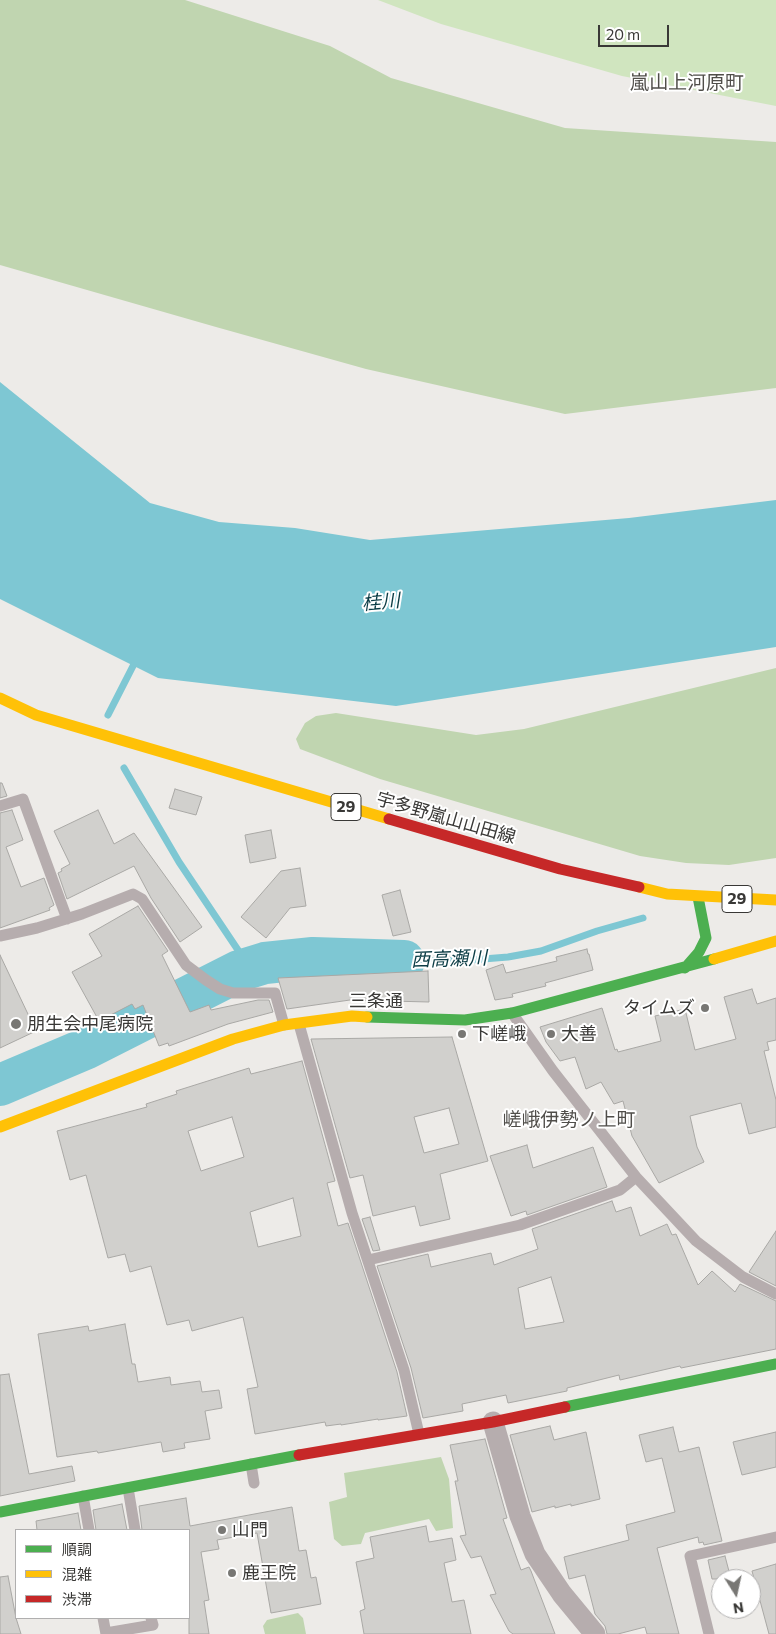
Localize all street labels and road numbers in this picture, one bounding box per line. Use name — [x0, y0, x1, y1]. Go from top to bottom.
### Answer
street label: 宇多野嵐山山田線 — [374, 788, 518, 848]
road number: 29 — [331, 794, 361, 820]
road number: 29 — [722, 886, 752, 912]
street label: 三条通 — [349, 990, 403, 1012]

